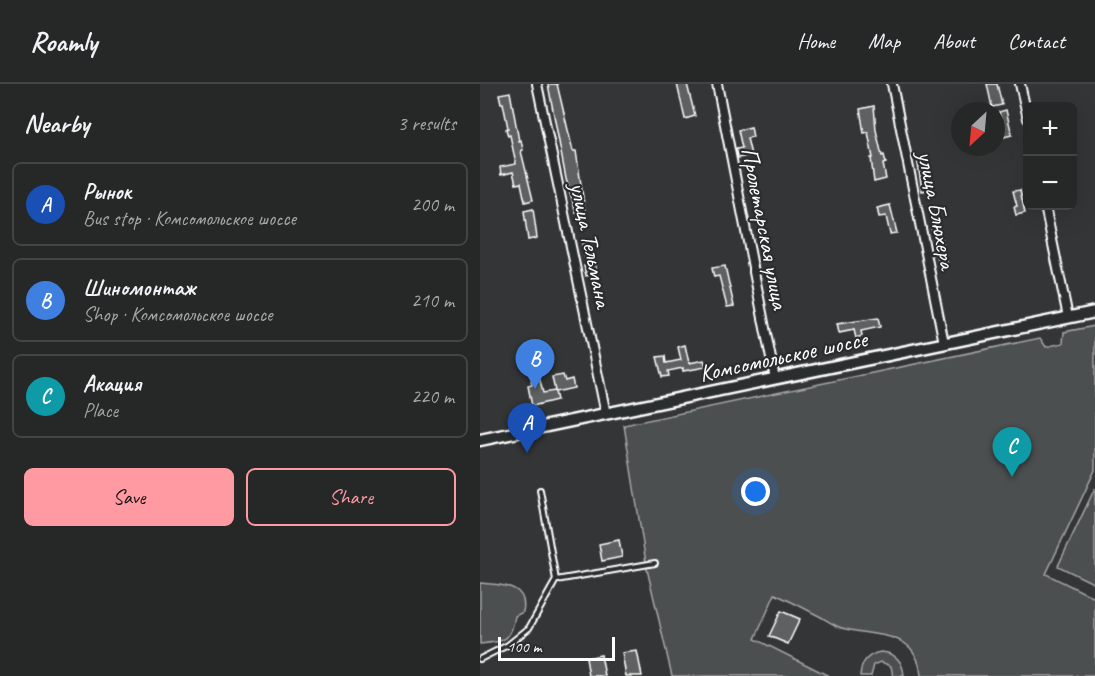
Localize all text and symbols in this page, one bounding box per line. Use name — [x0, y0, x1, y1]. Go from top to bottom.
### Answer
text: Roamly — [30, 24, 97, 59]
text: Home — [797, 28, 835, 54]
text: Map — [868, 28, 900, 54]
text: About — [933, 28, 975, 54]
text: Contact — [1008, 28, 1065, 54]
north arrow — [951, 102, 1005, 156]
map controls — [1023, 102, 1077, 210]
button: + — [1023, 102, 1077, 156]
text: Nearby — [24, 107, 89, 140]
text: 3 results — [397, 111, 456, 136]
street label: Пролетарская улица — [735, 145, 796, 313]
street label: улица Блюхера — [910, 147, 964, 274]
button: − — [1023, 156, 1077, 210]
text: Рынок — [83, 178, 131, 206]
street label: улица Тельмана — [563, 178, 619, 312]
text: A — [40, 192, 51, 217]
text: 200 m — [411, 192, 454, 217]
text: Bus stop · Комсомольское шоссе — [83, 206, 296, 231]
text: Шиномонтаж — [83, 274, 196, 302]
text: B — [40, 288, 51, 313]
text: 210 m — [411, 288, 454, 313]
text: Shop · Комсомольское шоссе — [83, 302, 273, 327]
street label: Комсомольское шоссе — [696, 323, 872, 388]
pin: B — [516, 340, 554, 389]
text: Акация — [83, 370, 141, 398]
text: C — [41, 384, 50, 409]
text: 220 m — [411, 384, 454, 409]
text: Place — [83, 398, 118, 423]
pin: A — [508, 404, 546, 453]
pin: C — [992, 428, 1032, 477]
button: Save — [24, 468, 234, 526]
button: Share — [246, 468, 456, 526]
your location — [741, 477, 770, 506]
scale bar — [498, 634, 615, 662]
text: 100 m — [507, 637, 541, 657]

